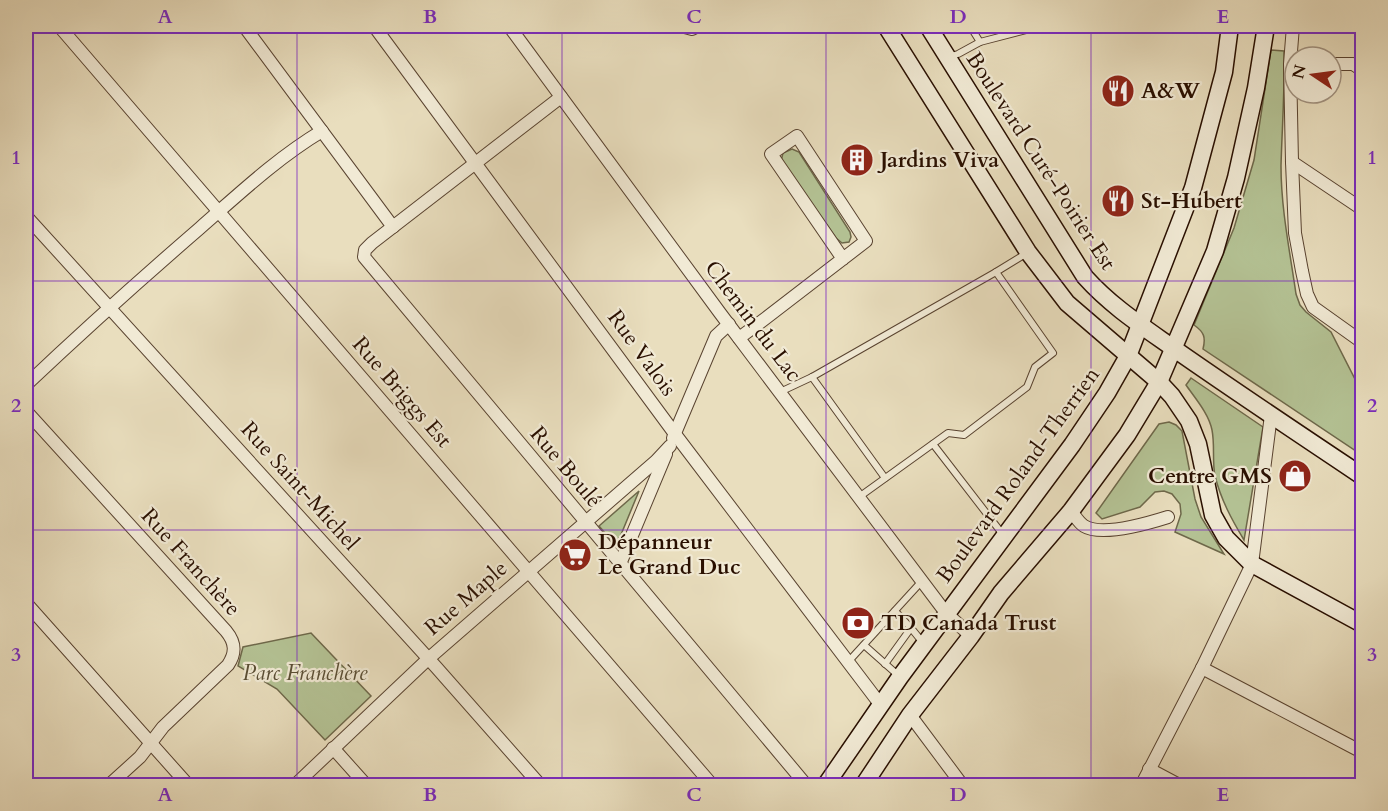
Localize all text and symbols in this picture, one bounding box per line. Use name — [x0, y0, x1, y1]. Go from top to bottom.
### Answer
text: A — [157, 3, 173, 30]
text: B — [423, 3, 437, 30]
text: C — [686, 3, 702, 30]
text: D — [949, 3, 967, 30]
text: E — [1217, 3, 1229, 30]
north arrow — [1283, 45, 1343, 105]
street label: Boulevard Curé-Poirier Est — [959, 46, 1123, 276]
text: N — [1287, 63, 1312, 81]
restaurant icon: A&W — [1100, 73, 1136, 109]
place label: A&W — [1141, 76, 1201, 106]
building icon: Jardins Viva — [839, 142, 875, 178]
text: 1 — [11, 144, 21, 171]
text: 1 — [1367, 144, 1377, 171]
place label: Jardins Viva — [877, 145, 999, 175]
restaurant icon: St-Hubert — [1100, 183, 1136, 219]
place label: St-Hubert — [1141, 186, 1242, 216]
street label: Chemin du Lac — [697, 254, 809, 388]
street label: Rue Valois — [600, 304, 684, 402]
street label: Rue Briggs Est — [345, 330, 459, 454]
street label: Boulevard Roland-Therrien — [929, 361, 1107, 589]
text: 2 — [11, 392, 21, 419]
text: 2 — [1367, 392, 1377, 419]
street label: Rue Saint-Michel — [234, 415, 366, 557]
street label: Rue Boulé — [523, 420, 609, 514]
shop icon: Centre GMS — [1277, 458, 1313, 494]
place label: Centre GMS — [1148, 461, 1272, 491]
street label: Rue Franchère — [134, 501, 248, 623]
place label: Dépanneur Le Grand Duc — [598, 527, 741, 582]
supermarket icon: Dépanneur Le Grand Duc — [557, 537, 593, 573]
street label: Rue Maple — [418, 554, 514, 642]
bank icon: TD Canada Trust — [840, 605, 876, 641]
place label: TD Canada Trust — [881, 608, 1056, 638]
text: 3 — [11, 641, 21, 668]
text: 3 — [1367, 641, 1377, 668]
park label: Parc Franchère — [243, 658, 368, 688]
text: A — [157, 781, 173, 808]
text: B — [423, 781, 437, 808]
text: C — [686, 781, 702, 808]
text: D — [949, 781, 967, 808]
text: E — [1217, 781, 1229, 808]

